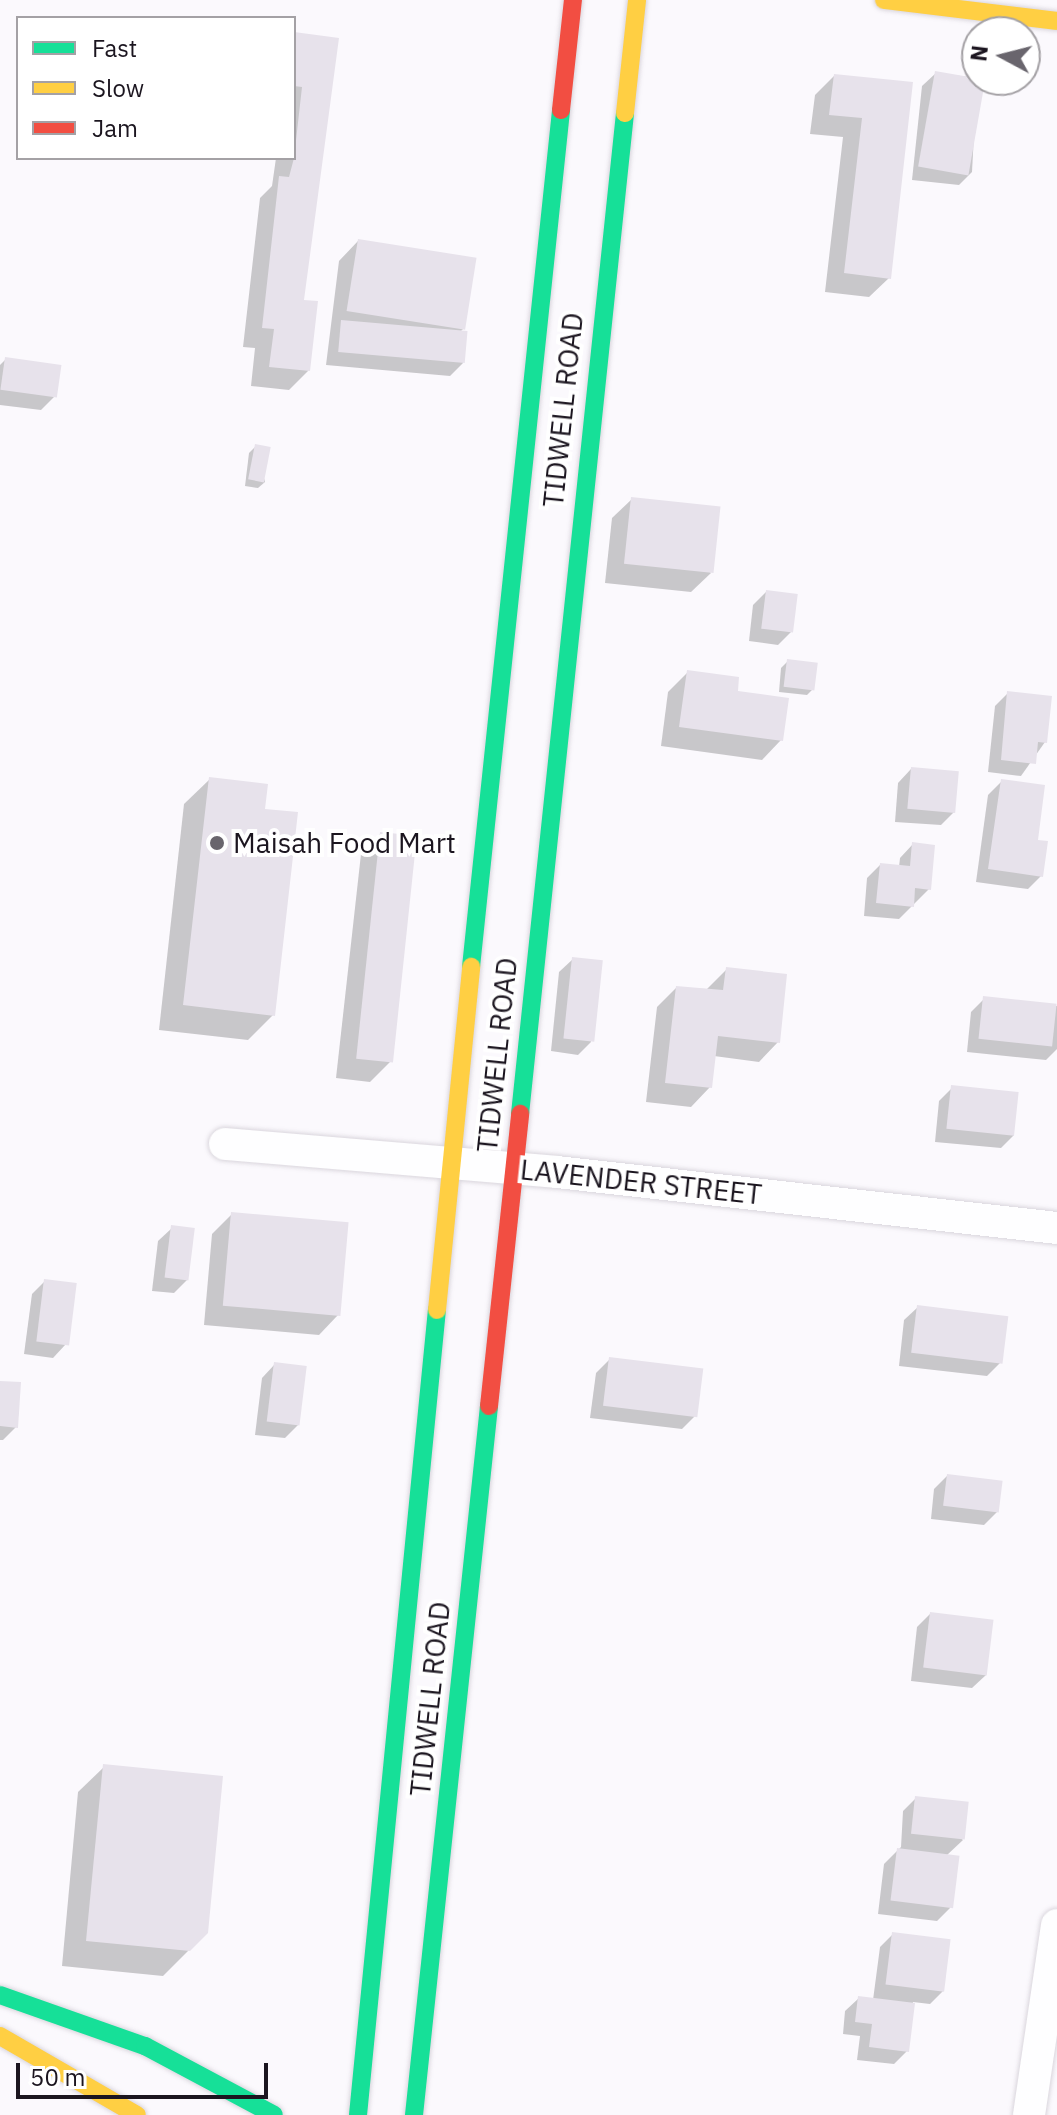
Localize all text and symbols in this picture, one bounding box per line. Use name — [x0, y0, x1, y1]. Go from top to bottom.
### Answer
legend — [16, 16, 296, 160]
north arrow — [961, 16, 1041, 96]
text: Fast — [92, 32, 137, 64]
text: N — [963, 44, 994, 63]
text: Slow — [92, 72, 144, 104]
text: Jam — [92, 112, 138, 144]
street label: TIDWELL ROAD — [536, 311, 590, 509]
place label: Maisah Food Mart — [233, 826, 456, 860]
marker: Maisah Food Mart — [208, 834, 226, 852]
street label: TIDWELL ROAD — [470, 956, 524, 1154]
street label: LAVENDER STREET — [519, 1153, 763, 1211]
street label: TIDWELL ROAD — [403, 1600, 457, 1798]
scale bar — [20, 2047, 272, 2097]
text: 50 m — [30, 2061, 85, 2093]

